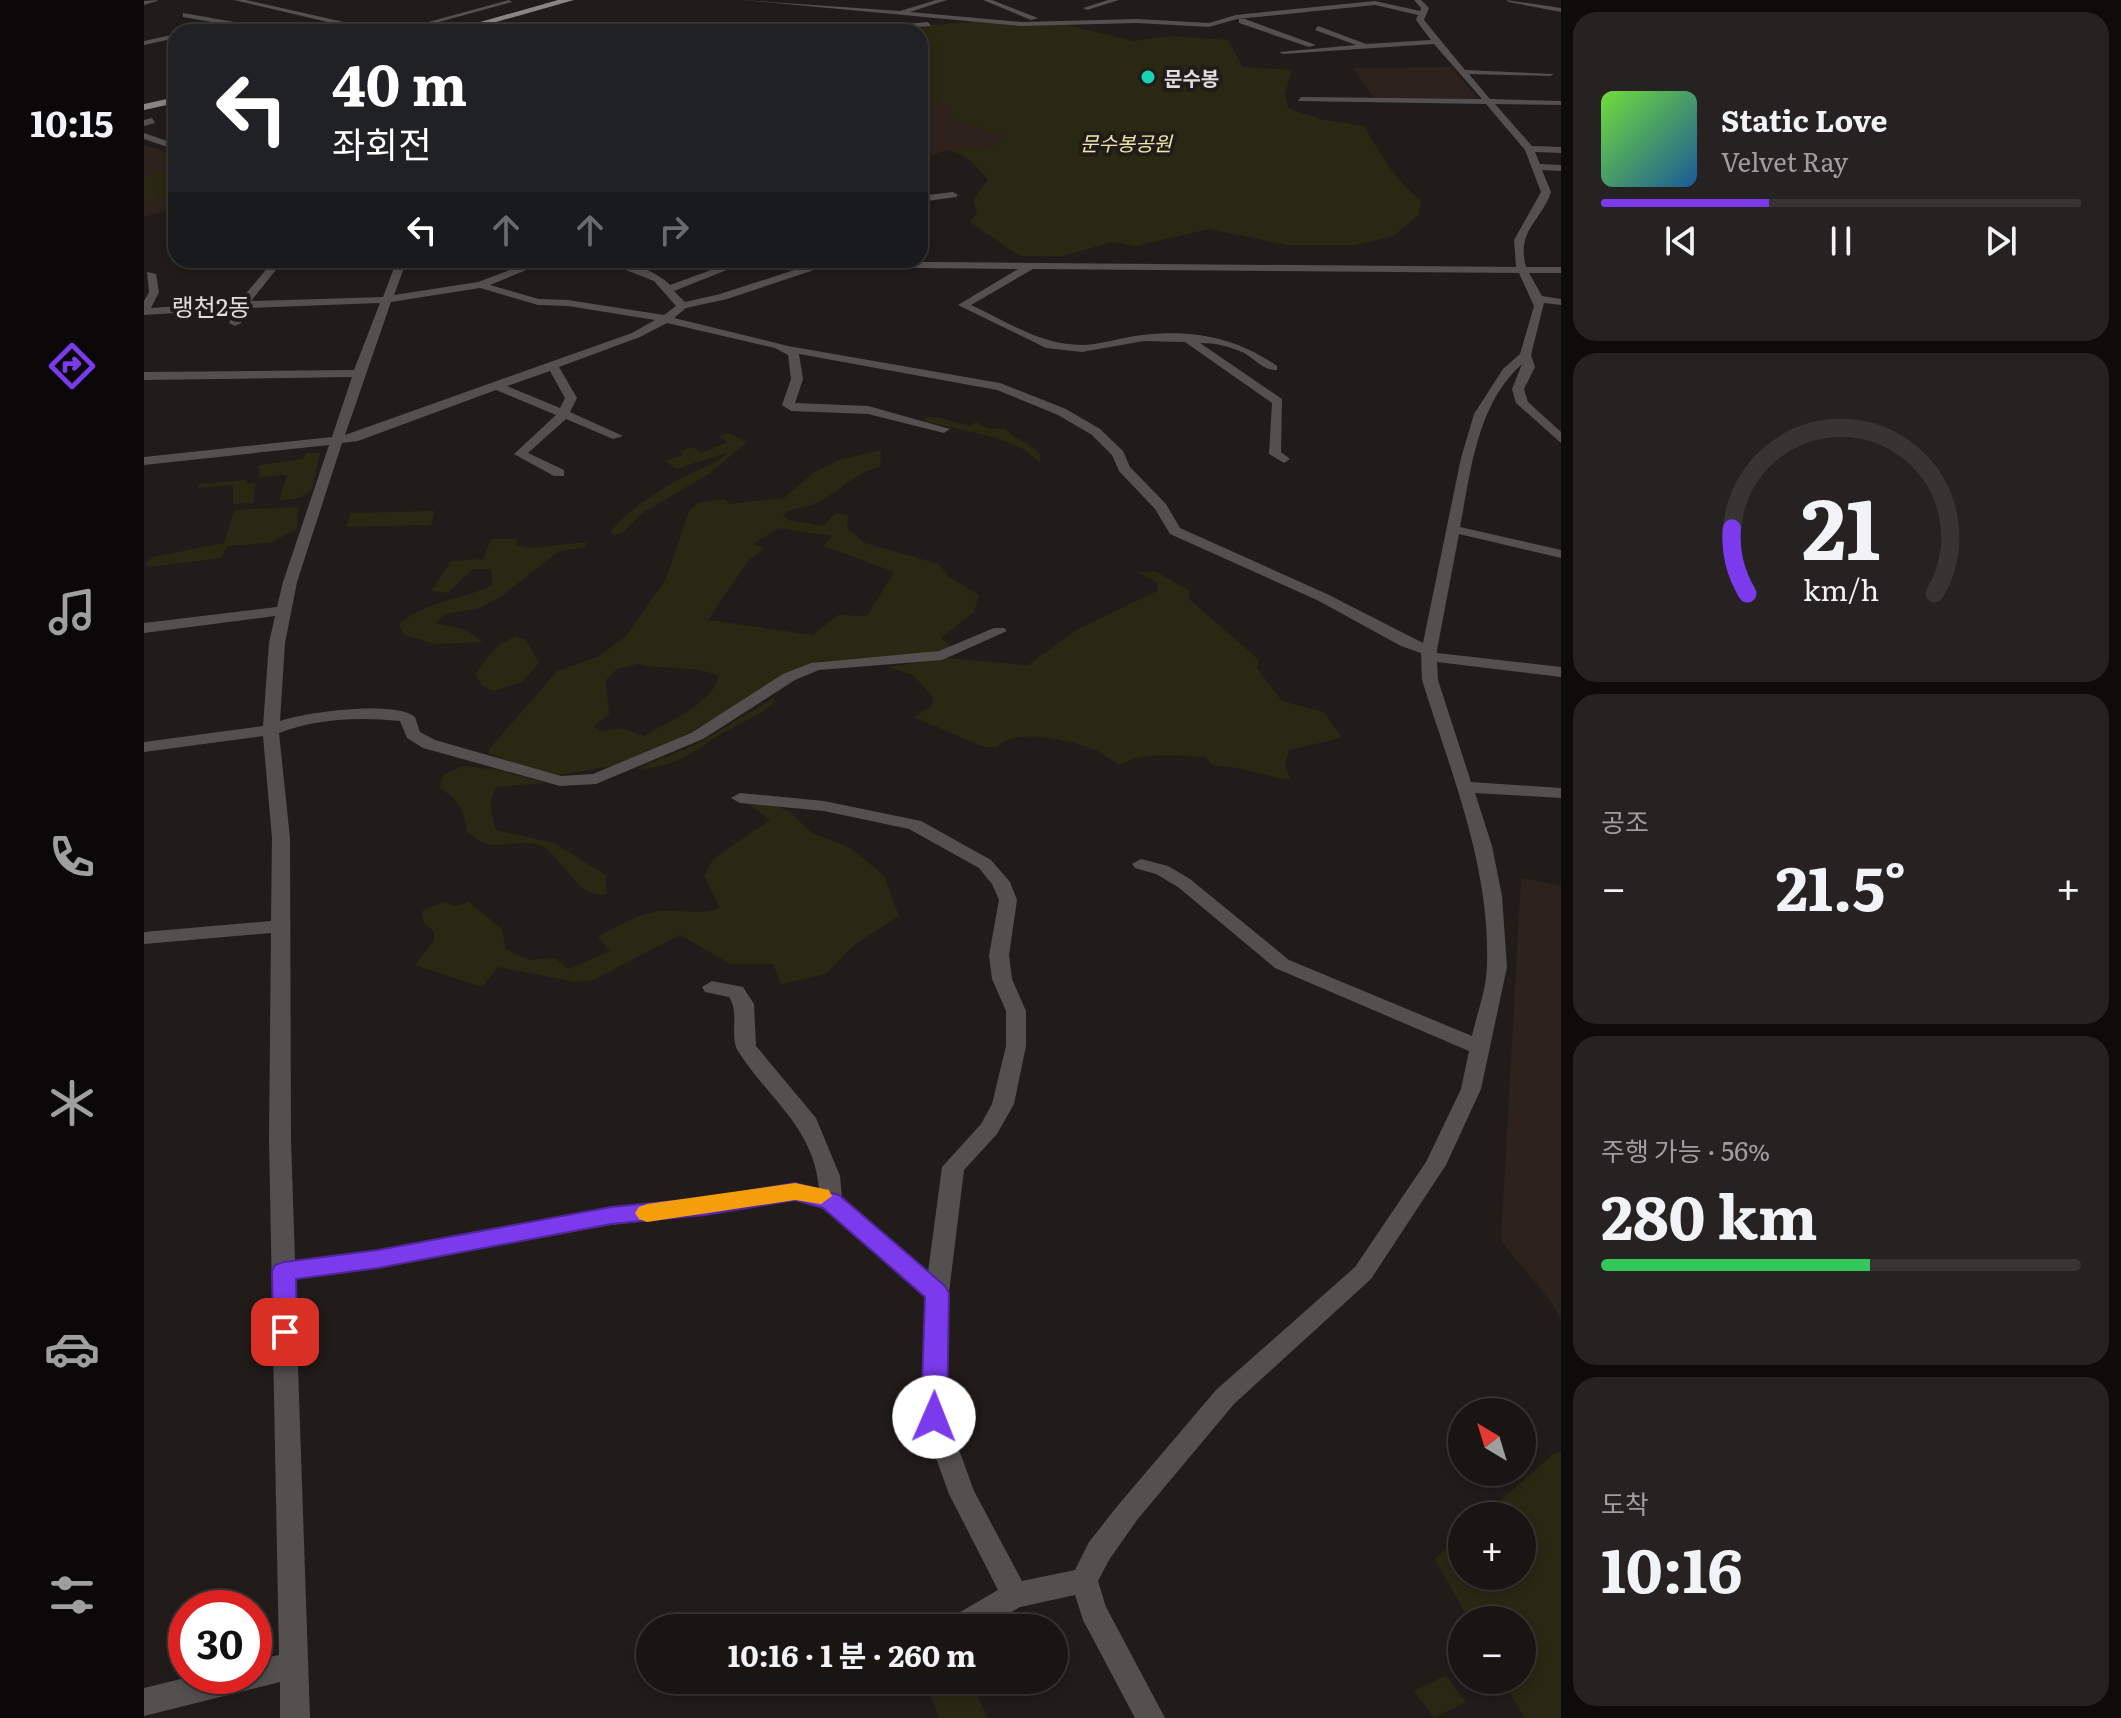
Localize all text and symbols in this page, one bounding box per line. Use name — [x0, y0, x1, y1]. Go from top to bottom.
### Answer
text: 40 m — [332, 40, 467, 123]
icon: left — [200, 56, 304, 160]
place label: 문수봉 — [1164, 62, 1219, 92]
marker: 문수봉 — [1139, 68, 1157, 86]
text: 10:15 — [30, 95, 114, 148]
text: Static Love — [1721, 97, 1888, 141]
text: 좌회전 — [332, 116, 431, 169]
park label: 문수봉공원 — [1080, 127, 1174, 157]
text: Velvet Ray — [1721, 141, 1848, 180]
icon: left — [400, 208, 444, 252]
icon: ahead — [484, 208, 528, 252]
icon: ahead — [568, 208, 612, 252]
icon: right — [652, 208, 696, 252]
icon: previous — [1659, 219, 1703, 263]
icon: pause — [1819, 219, 1863, 263]
icon: next — [1979, 219, 2023, 263]
district label: 랭천2동 — [172, 288, 250, 323]
icon: directions — [44, 338, 100, 394]
text: 21 — [1801, 461, 1881, 585]
text: km/h — [1803, 567, 1879, 610]
icon: music — [44, 584, 100, 640]
text: 공조 — [1601, 801, 1649, 840]
icon: phone — [44, 829, 100, 885]
text: 21.5° — [1776, 840, 1906, 929]
text: − — [1601, 852, 1627, 918]
text: + — [2055, 852, 2081, 918]
icon: climate — [44, 1075, 100, 1131]
text: 주행 가능 · 56% — [1601, 1130, 1770, 1169]
text: 280 km — [1601, 1169, 1818, 1258]
pin — [251, 1298, 319, 1366]
icon: arrive — [263, 1310, 307, 1354]
icon: car — [44, 1321, 100, 1377]
position arrow — [892, 1375, 976, 1459]
north arrow — [1448, 1398, 1536, 1486]
map controls — [1448, 1398, 1536, 1694]
text: 도착 — [1601, 1483, 1649, 1522]
button: + — [1448, 1502, 1536, 1590]
text: 10:16 — [1601, 1522, 1742, 1611]
icon: filters — [44, 1567, 100, 1623]
speed limit sign: 30 — [168, 1590, 272, 1694]
button: − — [1448, 1606, 1536, 1694]
text: 10:16 · 1 분 · 260 m — [728, 1632, 976, 1676]

